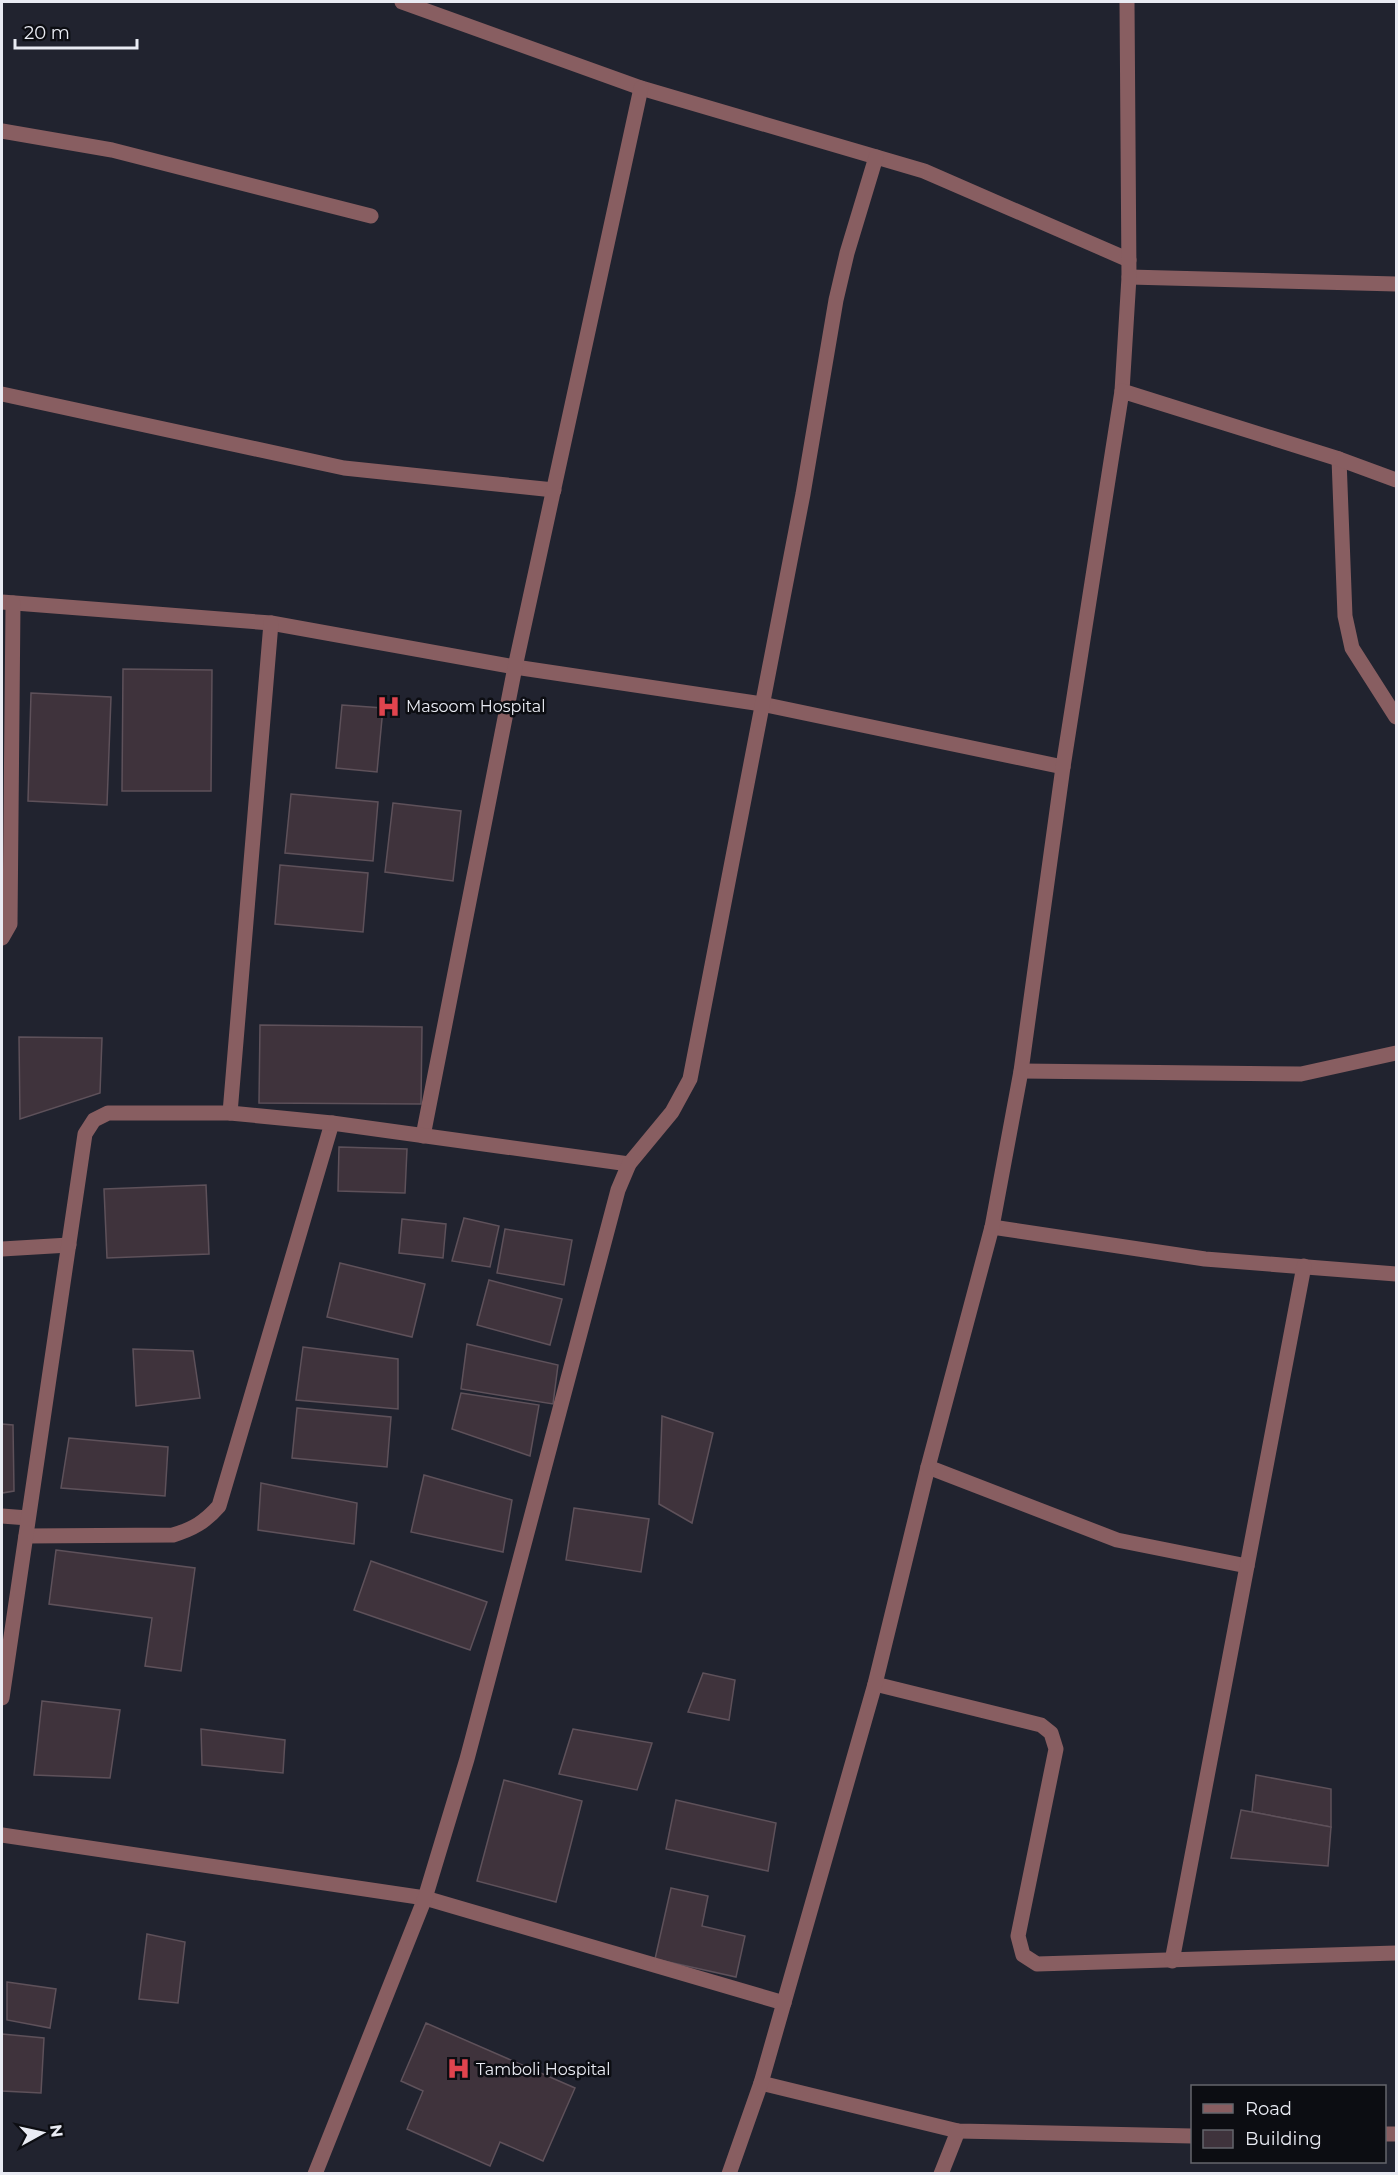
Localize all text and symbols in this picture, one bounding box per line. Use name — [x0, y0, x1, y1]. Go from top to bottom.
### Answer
scale bar — [15, 12, 136, 50]
text: 20 m — [24, 22, 70, 44]
hospital icon: Masoom Hospital — [375, 693, 401, 719]
place label: Masoom Hospital — [406, 697, 546, 716]
hospital icon: Tamboli Hospital — [445, 2056, 471, 2082]
place label: Tamboli Hospital — [476, 2060, 611, 2079]
legend — [1191, 2085, 1386, 2163]
text: Road — [1245, 2098, 1292, 2120]
north arrow — [12, 2103, 72, 2163]
text: N — [46, 2123, 67, 2139]
text: Building — [1245, 2128, 1322, 2150]

